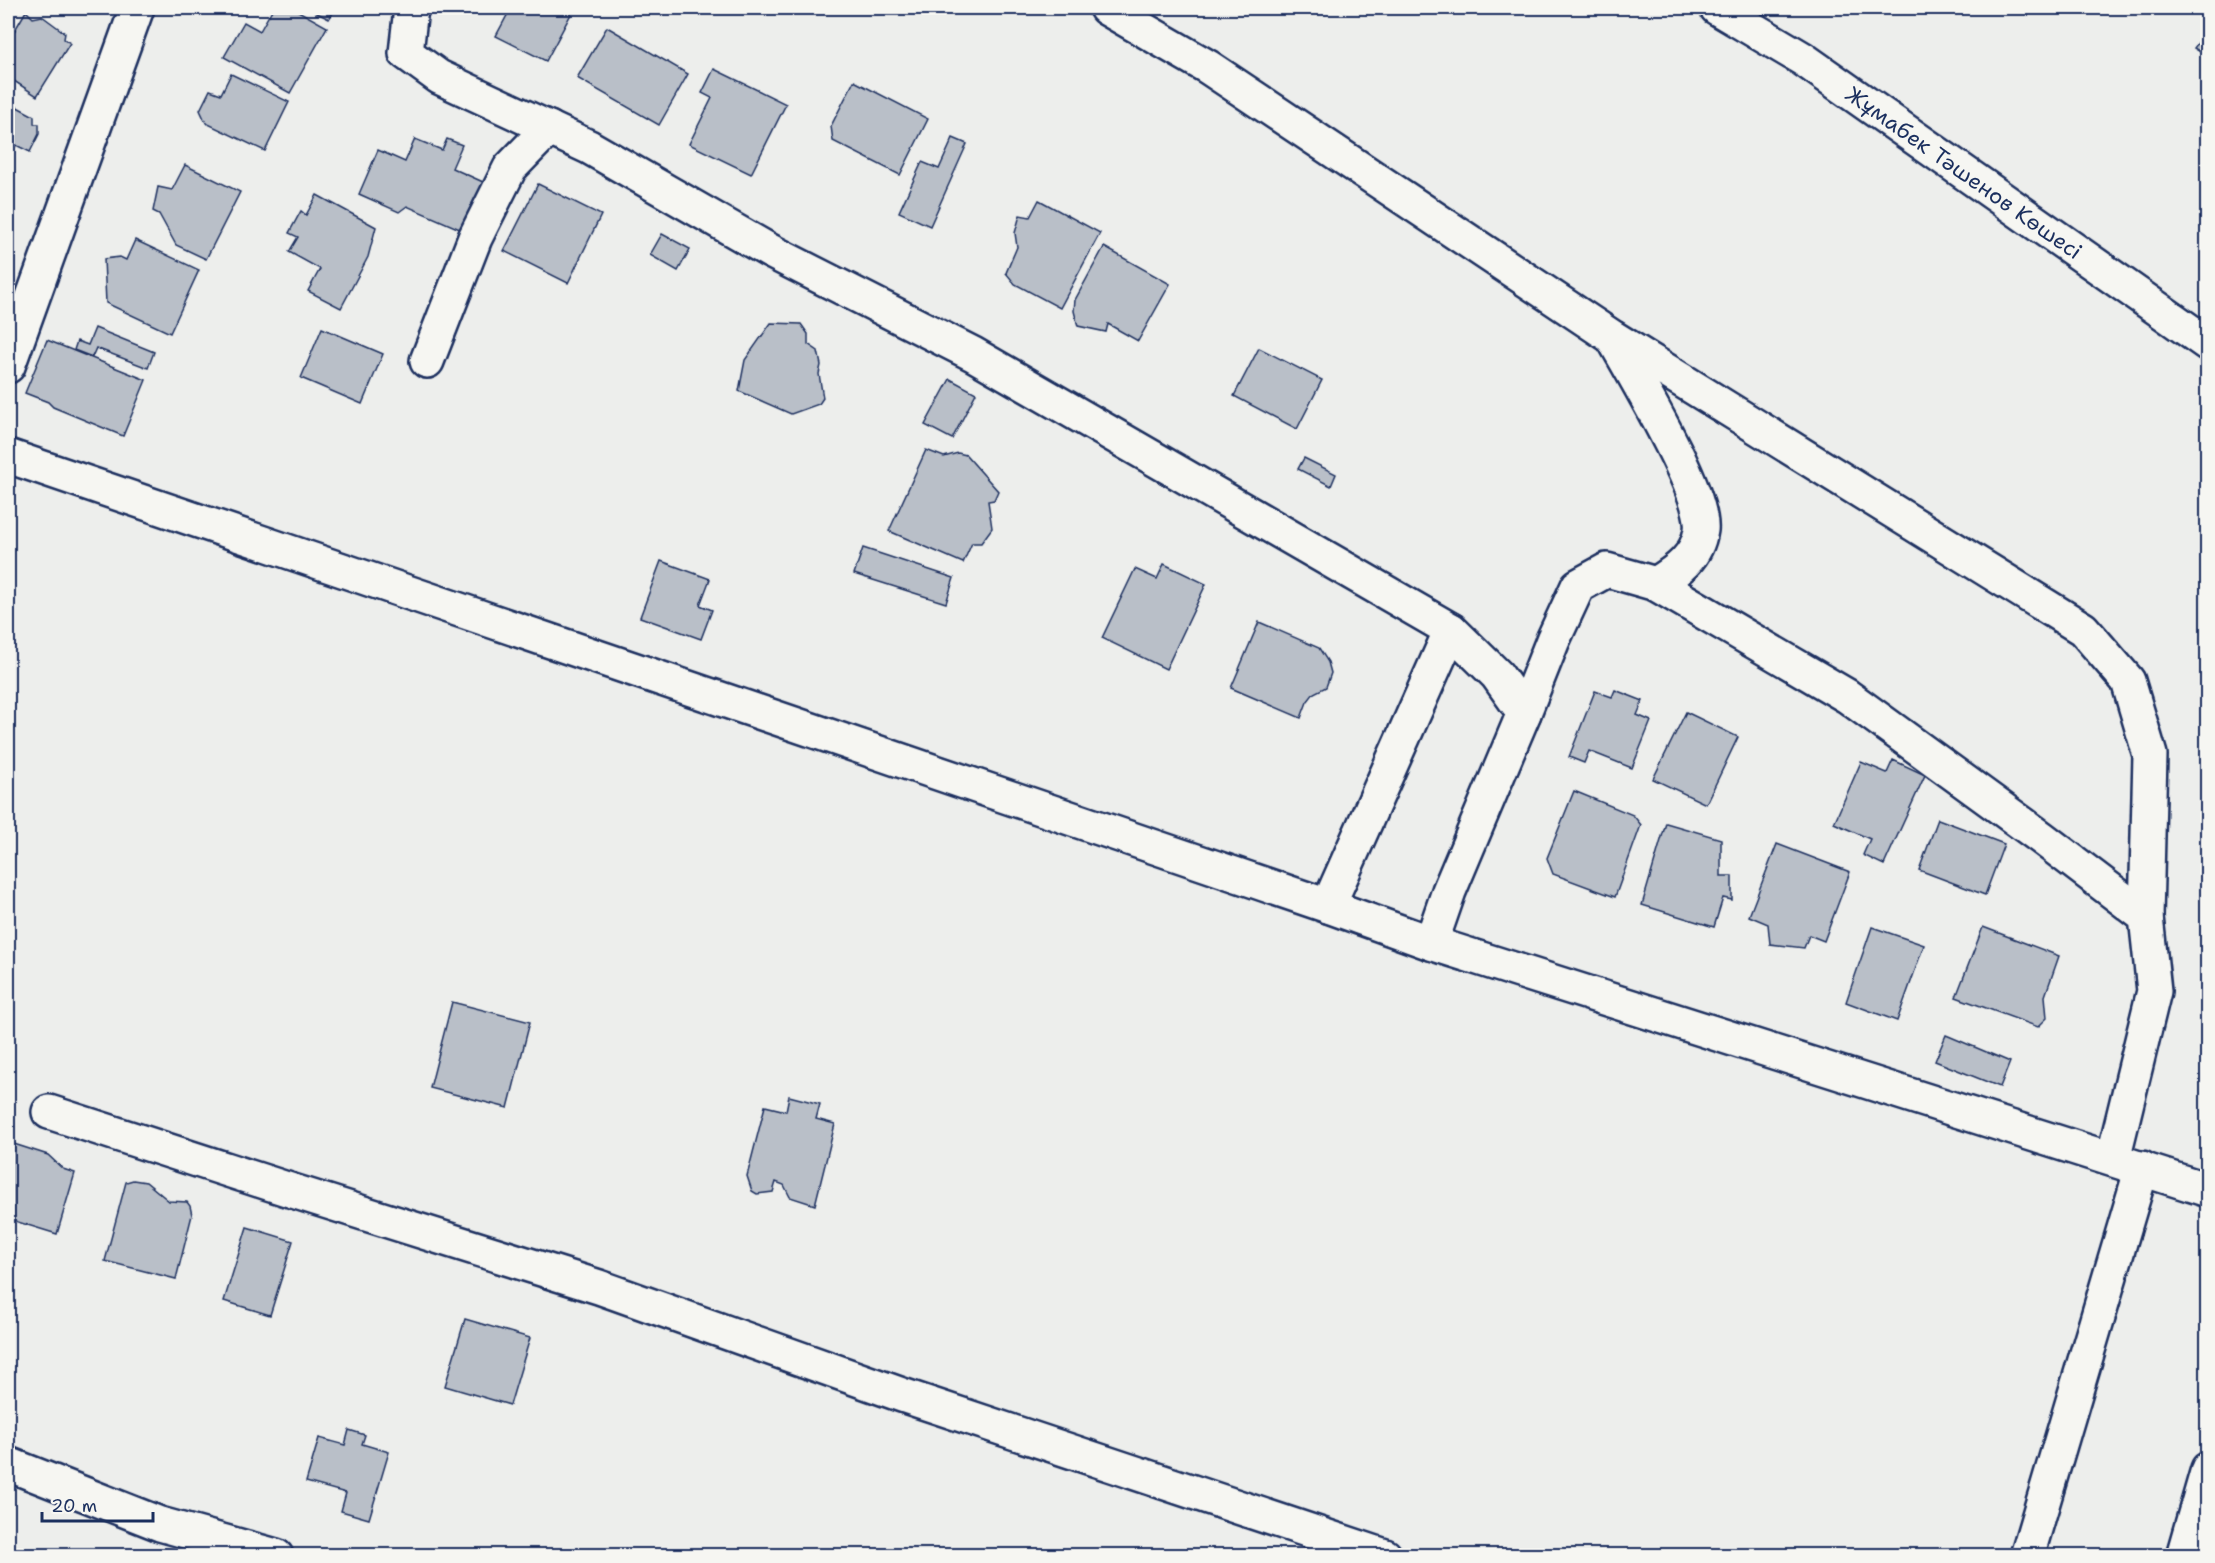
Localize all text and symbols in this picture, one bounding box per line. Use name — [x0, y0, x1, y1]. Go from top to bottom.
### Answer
street label: Жұмабек Тәшенов Көшесі — [1840, 80, 2088, 266]
scale bar — [42, 1485, 153, 1523]
text: 20 m — [51, 1494, 97, 1518]

